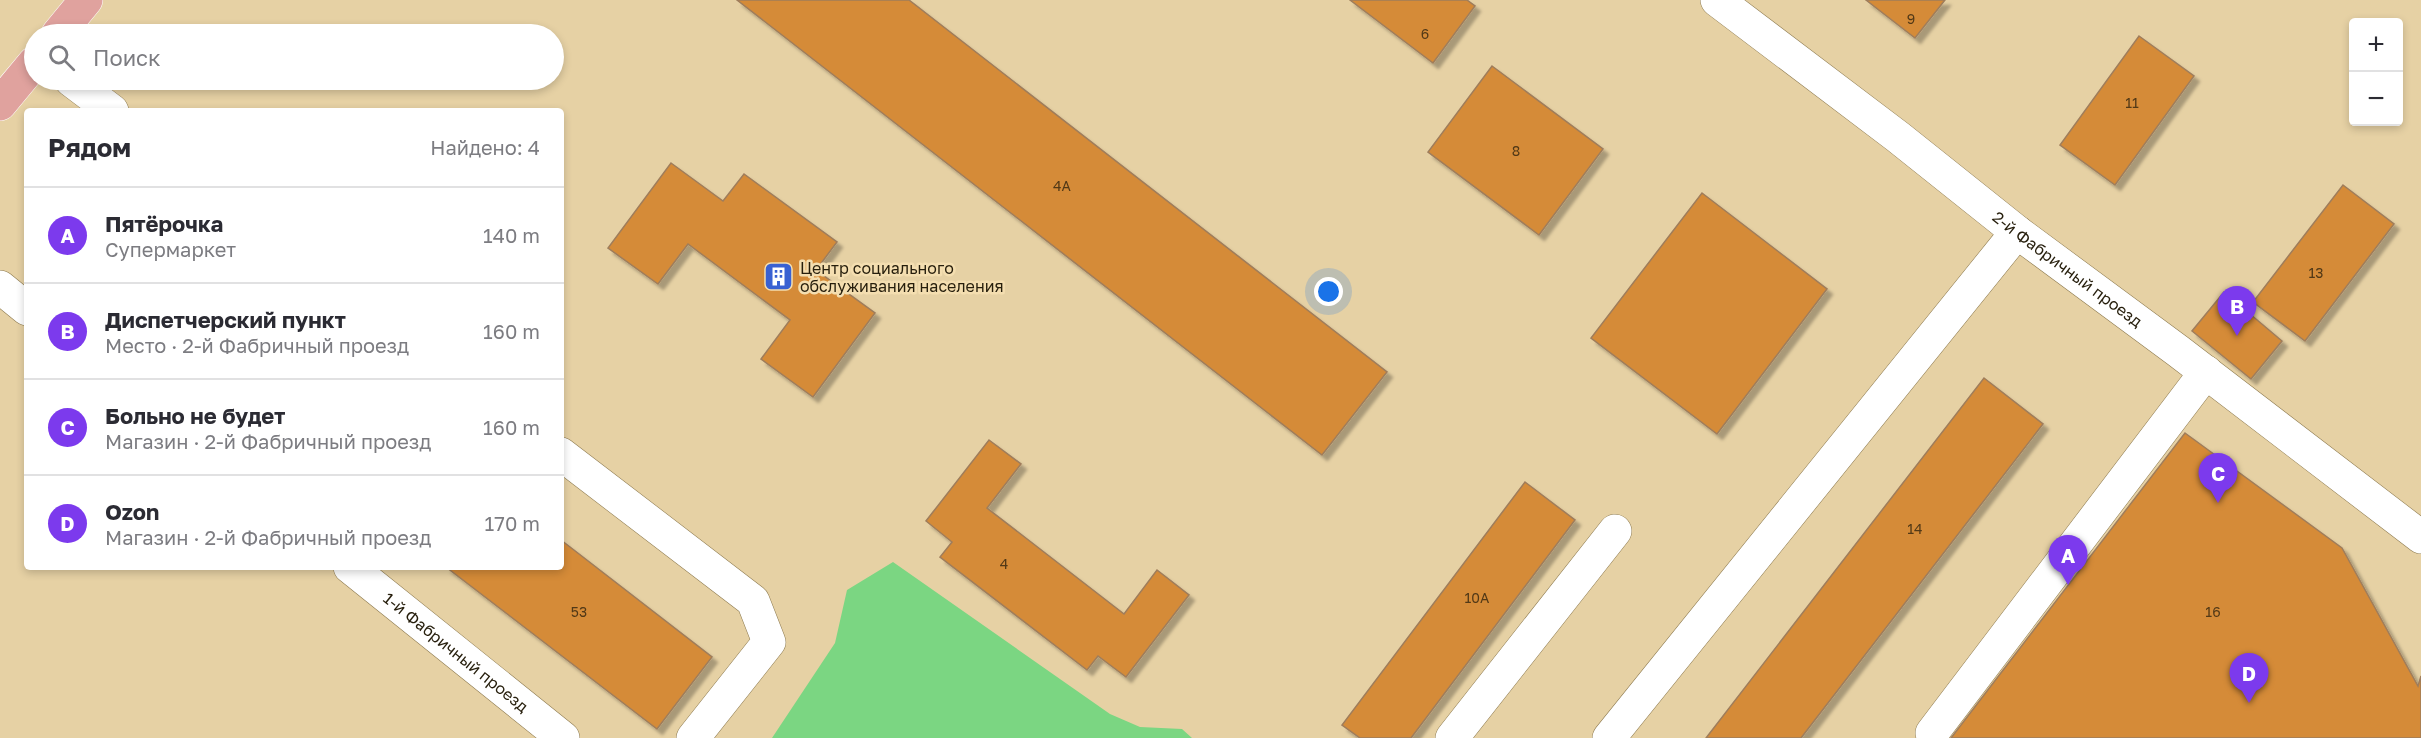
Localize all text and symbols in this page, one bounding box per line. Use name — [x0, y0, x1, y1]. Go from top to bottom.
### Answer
house number: 9 — [1907, 10, 1915, 27]
map controls — [2349, 18, 2403, 126]
button: + — [2349, 18, 2403, 72]
search box — [24, 24, 564, 90]
house number: 6 — [1421, 25, 1429, 42]
icon: search — [45, 41, 78, 74]
text: Поиск — [93, 44, 161, 71]
button: − — [2349, 72, 2403, 126]
house number: 11 — [2125, 94, 2139, 111]
text: Рядом — [48, 132, 131, 163]
text: Найдено: 4 — [430, 135, 540, 159]
house number: 8 — [1512, 142, 1520, 159]
house number: 4А — [1053, 177, 1072, 194]
street label: 2-й Фабричный проезд — [1989, 207, 2147, 332]
text: Пятёрочка — [105, 210, 223, 237]
text: A — [60, 223, 75, 247]
text: 140 m — [483, 223, 540, 247]
text: Супермаркет — [105, 237, 236, 261]
place label: Центр социального обслуживания населения — [800, 258, 1004, 296]
building icon: Центр социального обслуживания населения — [763, 261, 795, 293]
house number: 13 — [2309, 264, 2323, 281]
your location — [1314, 277, 1343, 306]
pin: B — [2218, 286, 2256, 336]
text: Диспетчерский пункт — [105, 306, 346, 333]
text: B — [60, 319, 75, 343]
text: 160 m — [483, 319, 540, 343]
text: Место · 2-й Фабричный проезд — [105, 333, 409, 357]
text: Больно не будет — [105, 402, 286, 429]
text: C — [60, 415, 75, 439]
text: 160 m — [483, 415, 540, 439]
text: Магазин · 2-й Фабричный проезд — [105, 429, 431, 453]
pin: C — [2198, 454, 2238, 503]
text: Ozon — [105, 498, 159, 525]
text: D — [60, 511, 75, 535]
text: 170 m — [485, 511, 540, 535]
house number: 14 — [1907, 520, 1923, 537]
text: Магазин · 2-й Фабричный проезд — [105, 525, 431, 549]
pin: A — [2048, 536, 2088, 585]
house number: 4 — [1000, 555, 1008, 572]
street label: 1-й Фабричный проезд — [380, 588, 533, 717]
house number: 10А — [1465, 589, 1490, 606]
house number: 53 — [571, 603, 587, 620]
house number: 16 — [2205, 603, 2221, 620]
pin: D — [2230, 654, 2268, 703]

